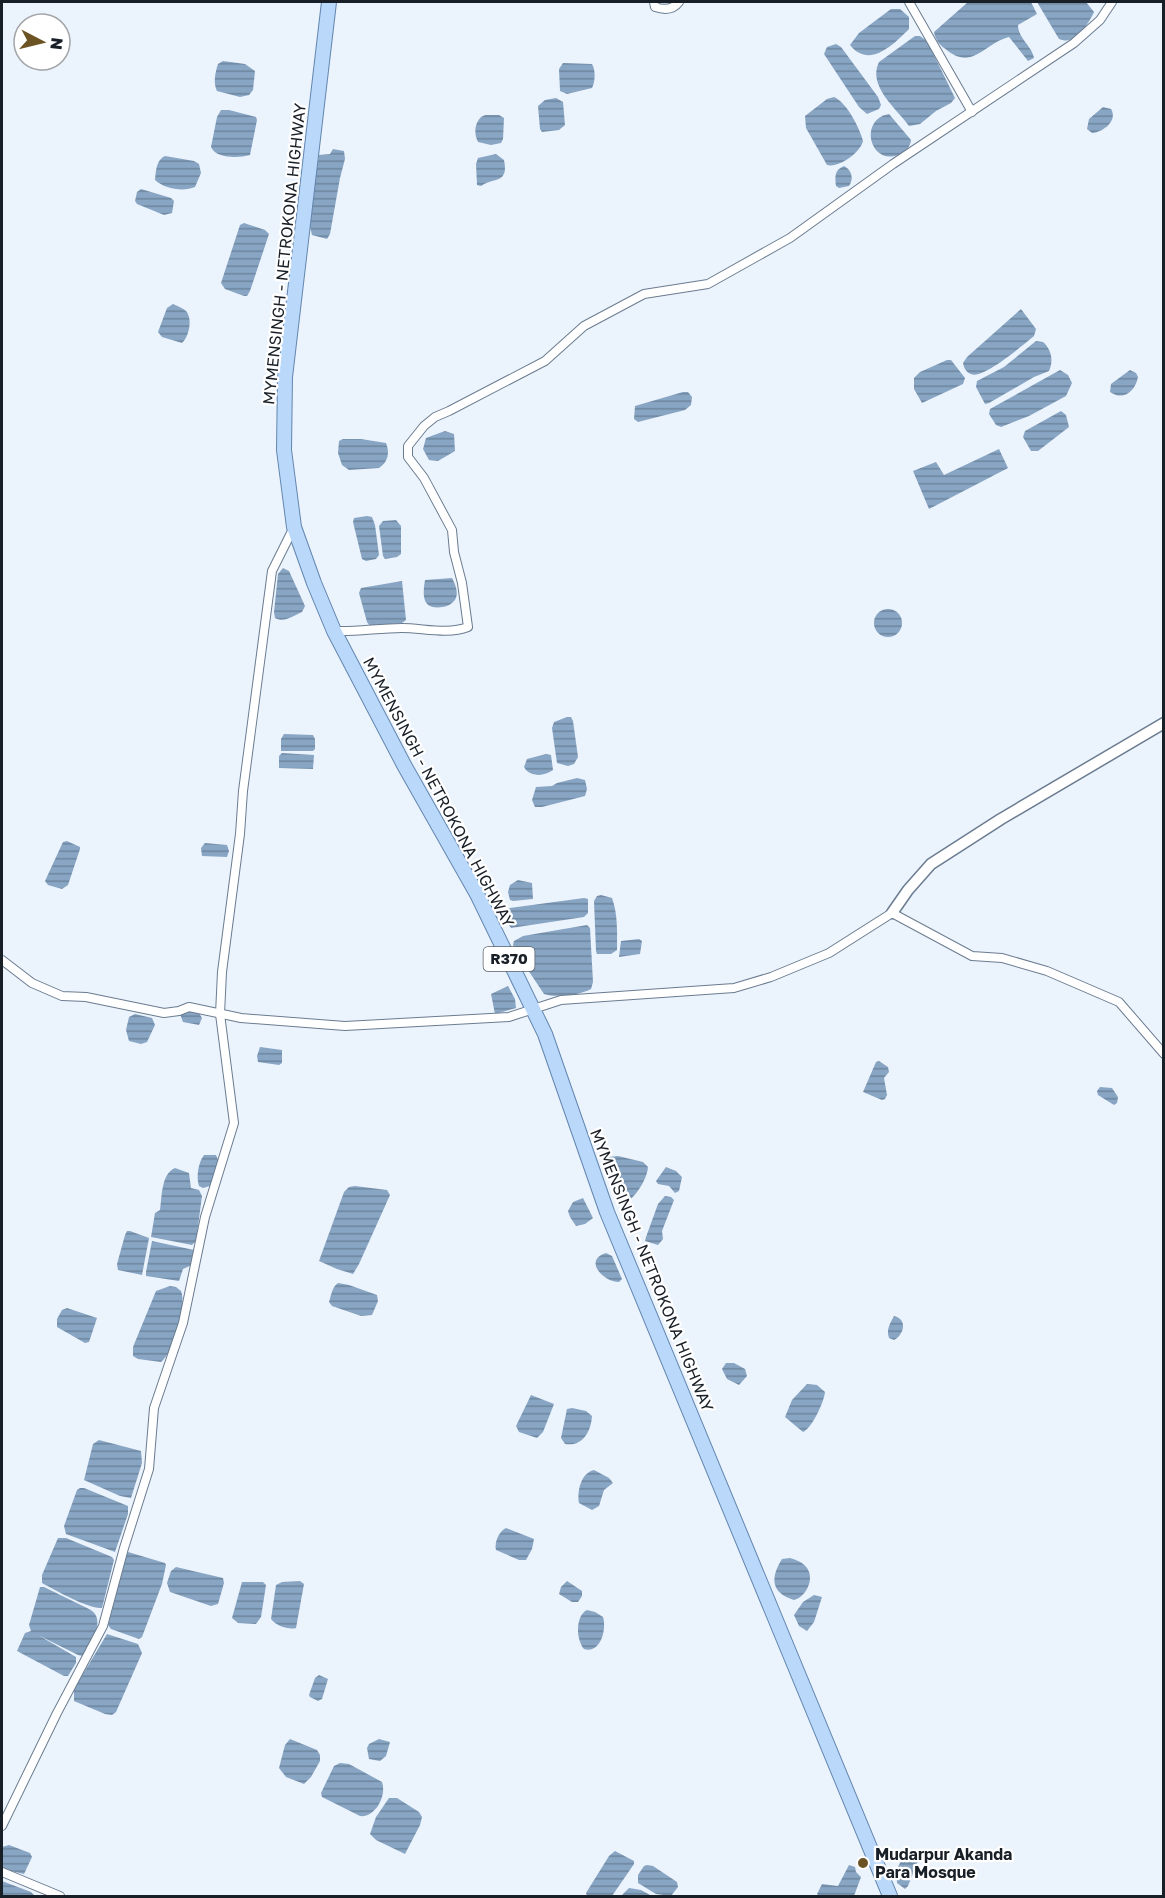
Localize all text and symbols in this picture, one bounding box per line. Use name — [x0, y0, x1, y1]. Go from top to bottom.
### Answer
north arrow — [12, 12, 72, 72]
text: N — [46, 37, 68, 51]
street label: MYMENSINGH - NETROKONA HIGHWAY — [258, 101, 310, 406]
street label: MYMENSINGH - NETROKONA HIGHWAY — [359, 653, 519, 931]
road number: R370 — [484, 947, 534, 971]
street label: MYMENSINGH - NETROKONA HIGHWAY — [586, 1126, 718, 1415]
place label: Mudarpur Akanda Para Mosque — [875, 1844, 1012, 1882]
marker: Mudarpur Akanda Para Mosque — [856, 1856, 870, 1870]

